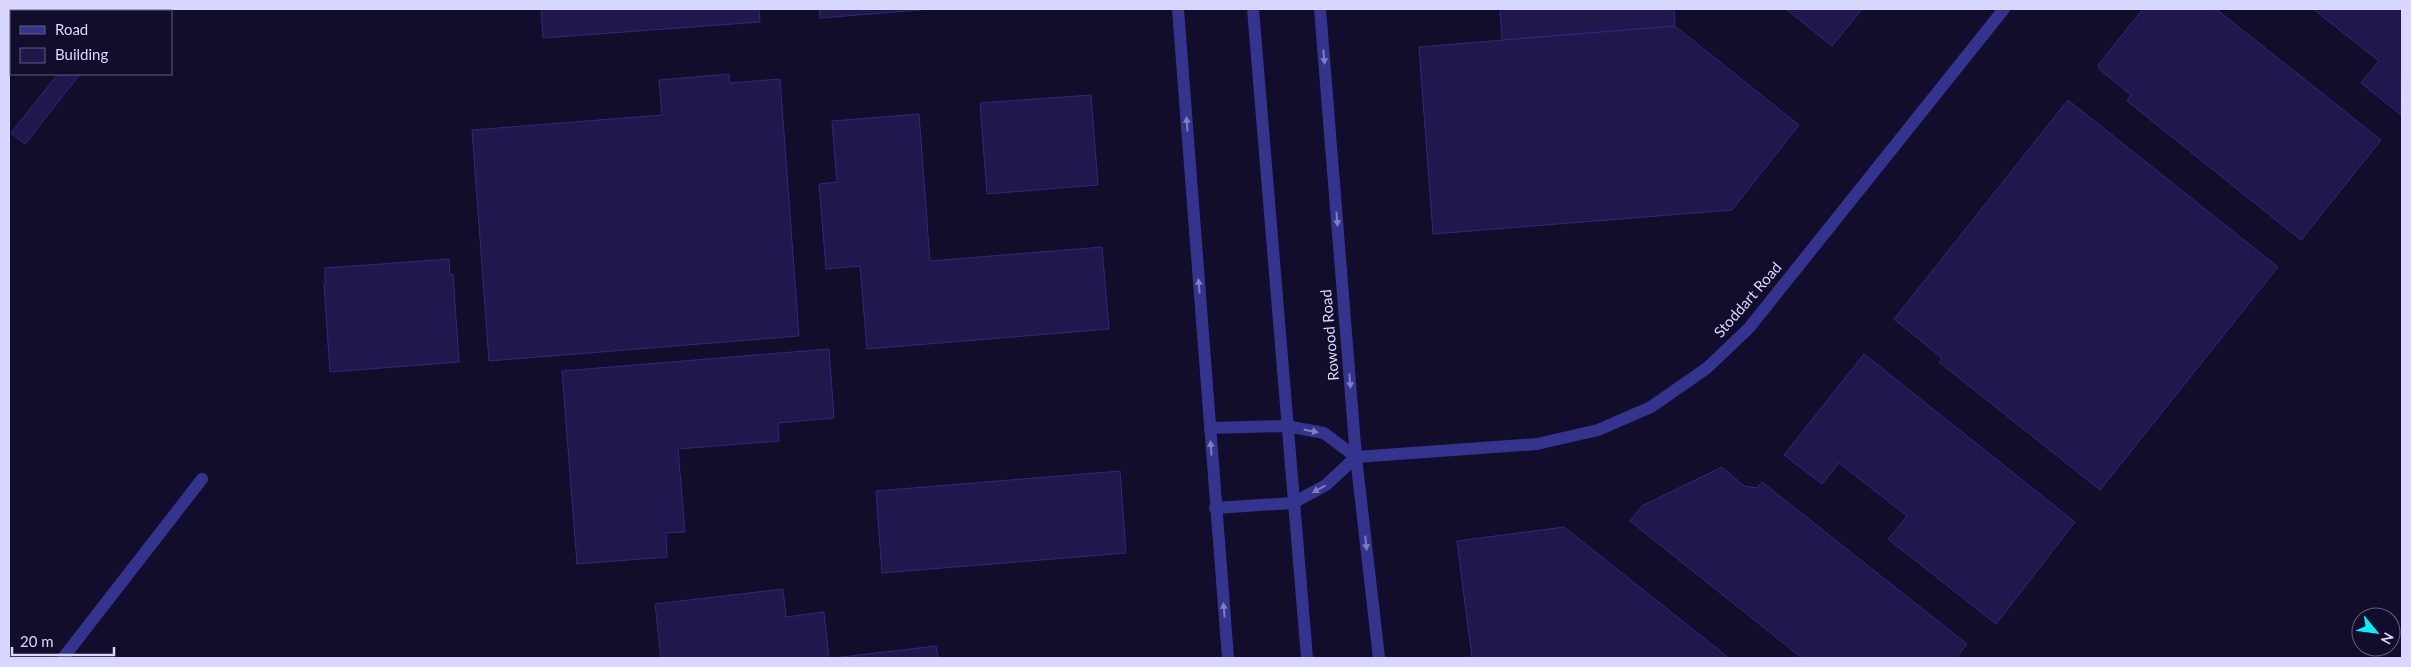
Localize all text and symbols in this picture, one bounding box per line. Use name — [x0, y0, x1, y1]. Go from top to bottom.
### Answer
legend — [10, 10, 172, 75]
text: Road — [55, 20, 88, 38]
text: Building — [55, 45, 108, 63]
one-way arrow — [1320, 50, 1328, 66]
one-way arrow — [1182, 115, 1190, 131]
one-way arrow — [1333, 212, 1341, 228]
street label: Stoddart Road — [1710, 258, 1785, 341]
one-way arrow — [1195, 277, 1203, 293]
street label: Rowood Road — [1316, 289, 1342, 381]
one-way arrow — [1346, 374, 1354, 390]
one-way arrow — [1303, 427, 1319, 435]
one-way arrow — [1207, 439, 1215, 455]
one-way arrow — [1312, 484, 1326, 493]
one-way arrow — [1362, 535, 1370, 551]
one-way arrow — [1220, 601, 1228, 617]
north arrow — [2351, 607, 2401, 657]
scale bar — [12, 624, 115, 656]
text: N — [2378, 630, 2398, 647]
text: 20 m — [20, 632, 54, 650]

